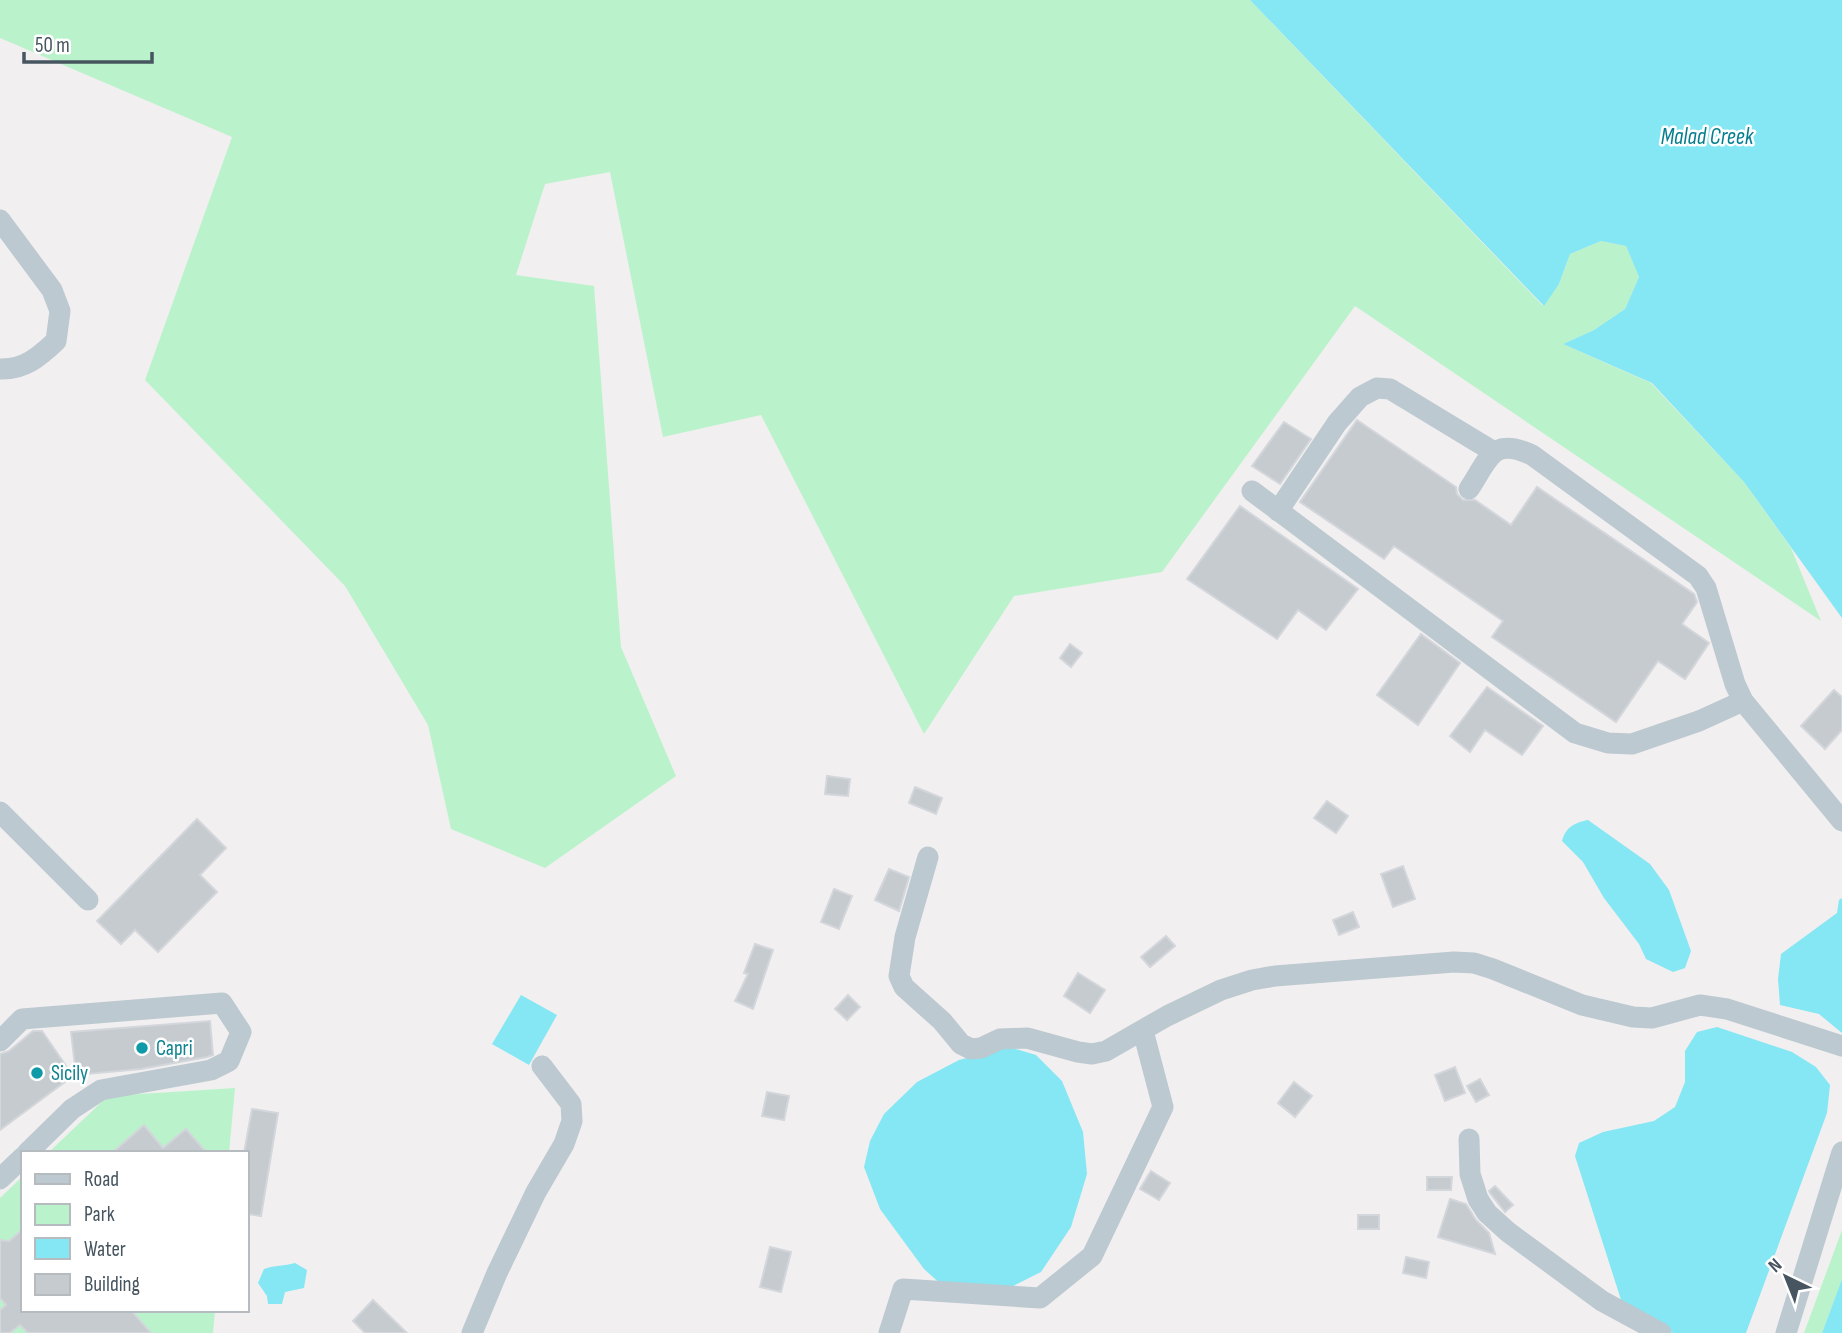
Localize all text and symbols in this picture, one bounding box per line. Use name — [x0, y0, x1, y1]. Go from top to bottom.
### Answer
scale bar — [24, 21, 152, 65]
text: 50 m — [35, 33, 70, 58]
water label: Malad Creek — [1661, 123, 1755, 151]
place label: Capri — [156, 1036, 193, 1061]
marker: Capri — [134, 1040, 150, 1056]
place label: Sicily — [51, 1061, 88, 1086]
marker: Sicily — [29, 1065, 45, 1081]
legend — [21, 1151, 248, 1312]
text: Road — [84, 1167, 119, 1192]
text: Park — [84, 1202, 115, 1227]
text: Water — [84, 1237, 126, 1262]
north arrow — [1751, 1242, 1821, 1312]
text: N — [1764, 1254, 1787, 1278]
text: Building — [84, 1272, 140, 1297]

